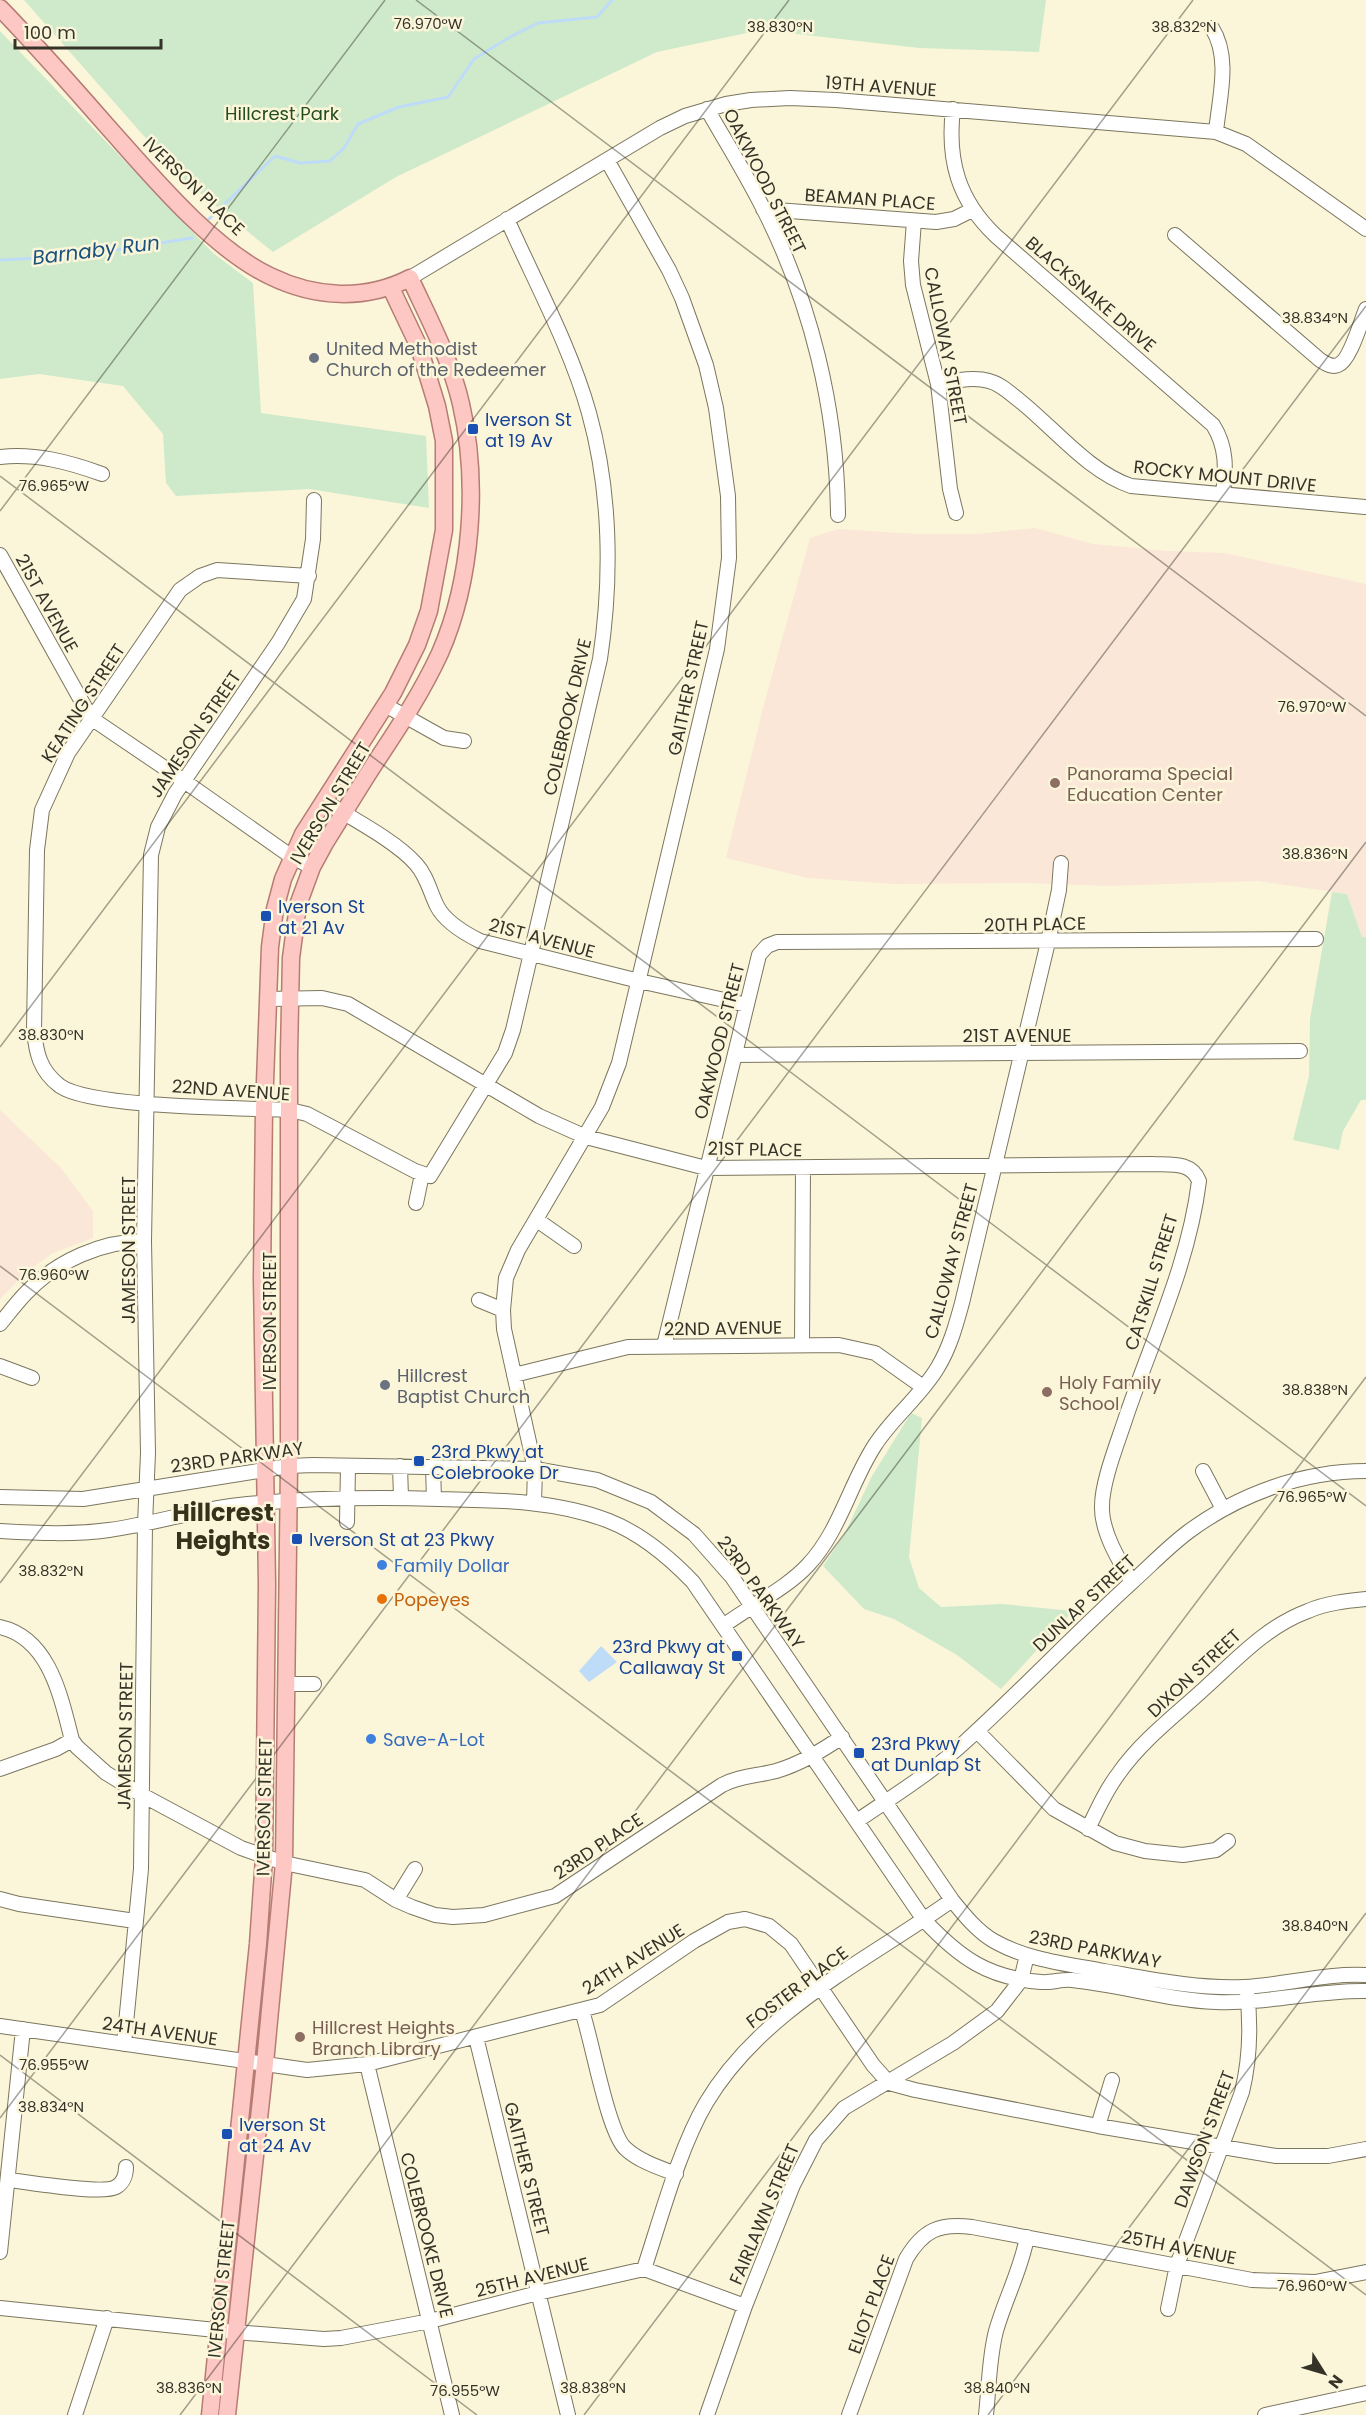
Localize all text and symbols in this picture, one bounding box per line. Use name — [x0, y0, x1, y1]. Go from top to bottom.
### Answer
scale bar — [15, 12, 160, 50]
text: 76.970°W — [394, 13, 463, 34]
text: 38.830°N — [747, 16, 813, 37]
text: 38.832°N — [1151, 16, 1217, 37]
text: 100 m — [24, 20, 76, 45]
street label: 19TH AVENUE — [824, 70, 938, 102]
park label: Hillcrest Park — [225, 101, 340, 126]
street label: OAKWOOD STREET — [718, 104, 813, 258]
street label: IVERSON PLACE — [138, 131, 250, 241]
street label: BEAMAN PLACE — [804, 182, 936, 216]
water label: Barnaby Run — [31, 228, 161, 272]
street label: BLACKSNAKE DRIVE — [1020, 230, 1162, 358]
street label: CALLOWAY STREET — [918, 265, 974, 427]
text: 38.834°N — [1282, 307, 1348, 328]
place label: United Methodist Church of the Redeemer — [326, 336, 546, 382]
marker: United Methodist Church of the Redeemer — [307, 351, 321, 365]
place label: Iverson St at 19 Av — [485, 407, 572, 453]
marker: Iverson St at 19 Av — [466, 422, 480, 436]
street label: ROCKY MOUNT DRIVE — [1132, 454, 1318, 498]
text: 76.965°W — [19, 475, 89, 496]
street label: 21ST AVENUE — [10, 549, 84, 657]
street label: GAITHER STREET — [662, 618, 715, 758]
street label: COLEBROOK DRIVE — [537, 636, 597, 798]
street label: KEATING STREET — [35, 638, 131, 767]
street label: JAMESON STREET — [143, 665, 247, 802]
text: 76.970°W — [1278, 696, 1347, 717]
street label: IVERSON STREET — [284, 737, 376, 869]
place label: Panorama Special Education Center — [1067, 761, 1233, 807]
marker: Panorama Special Education Center — [1048, 776, 1062, 790]
text: 38.836°N — [1282, 843, 1348, 864]
place label: Iverson St at 21 Av — [278, 894, 365, 940]
marker: Iverson St at 21 Av — [259, 909, 273, 923]
street label: 20TH PLACE — [984, 911, 1086, 937]
street label: 21ST AVENUE — [486, 912, 598, 964]
street label: OAKWOOD STREET — [688, 960, 751, 1122]
street label: 21ST AVENUE — [963, 1023, 1071, 1048]
text: 38.830°N — [18, 1024, 84, 1045]
street label: 22ND AVENUE — [171, 1073, 291, 1107]
street label: 21ST PLACE — [707, 1136, 803, 1162]
street label: JAMESON STREET — [116, 1176, 141, 1324]
street label: CALLOWAY STREET — [918, 1180, 984, 1342]
street label: CATSKILL STREET — [1118, 1211, 1184, 1353]
street label: IVERSON STREET — [257, 1252, 282, 1390]
text: 76.960°W — [19, 1264, 89, 1285]
street label: 22ND AVENUE — [664, 1314, 782, 1342]
place label: Hillcrest Baptist Church — [397, 1363, 530, 1409]
place label: Holy Family School — [1059, 1370, 1161, 1416]
marker: Hillcrest Baptist Church — [378, 1378, 392, 1392]
text: 38.838°N — [1282, 1379, 1348, 1400]
marker: Holy Family School — [1040, 1385, 1054, 1399]
street label: 23RD PARKWAY — [169, 1435, 306, 1479]
place label: 23rd Pkwy at Colebrooke Dr — [431, 1439, 559, 1485]
marker: 23rd Pkwy at Colebrooke Dr — [412, 1454, 426, 1468]
text: 76.965°W — [1277, 1486, 1347, 1507]
district label: Hillcrest Heights — [172, 1496, 274, 1557]
place label: Iverson St at 23 Pkwy — [309, 1527, 494, 1552]
street label: 23RD PARKWAY — [712, 1530, 811, 1654]
marker: Iverson St at 23 Pkwy — [290, 1532, 304, 1546]
street label: DUNLAP STREET — [1027, 1549, 1141, 1657]
place label: Family Dollar — [394, 1553, 510, 1578]
marker: Family Dollar — [375, 1558, 389, 1572]
text: 38.832°N — [18, 1560, 84, 1581]
place label: Popeyes — [394, 1587, 470, 1612]
marker: Popeyes — [375, 1592, 389, 1606]
street label: DIXON STREET — [1142, 1623, 1246, 1723]
place label: 23rd Pkwy at Callaway St — [612, 1634, 725, 1680]
marker: 23rd Pkwy at Callaway St — [730, 1649, 744, 1663]
street label: JAMESON STREET — [111, 1662, 139, 1810]
place label: Save-A-Lot — [383, 1727, 485, 1752]
place label: 23rd Pkwy at Dunlap St — [871, 1731, 981, 1777]
marker: Save-A-Lot — [364, 1732, 378, 1746]
street label: IVERSON STREET — [250, 1737, 278, 1876]
marker: 23rd Pkwy at Dunlap St — [852, 1746, 866, 1760]
street label: 23RD PLACE — [548, 1807, 648, 1885]
text: 38.840°N — [1282, 1915, 1348, 1936]
street label: 24TH AVENUE — [577, 1918, 689, 2000]
street label: 23RD PARKWAY — [1027, 1924, 1164, 1974]
street label: FOSTER PLACE — [741, 1940, 853, 2034]
street label: 24TH AVENUE — [101, 2011, 219, 2051]
place label: Hillcrest Heights Branch Library — [312, 2015, 455, 2061]
marker: Hillcrest Heights Branch Library — [293, 2030, 307, 2044]
text: 76.955°W — [19, 2054, 89, 2075]
street label: DAWSON STREET — [1168, 2067, 1240, 2211]
text: 38.834°N — [18, 2096, 84, 2117]
street label: GAITHER STREET — [498, 2099, 556, 2239]
place label: Iverson St at 24 Av — [239, 2112, 326, 2158]
marker: Iverson St at 24 Av — [220, 2127, 234, 2141]
street label: FAIRLAWN STREET — [723, 2139, 805, 2288]
street label: COLEBROOKE DRIVE — [394, 2150, 460, 2320]
street label: IVERSON STREET — [201, 2219, 241, 2359]
street label: 25TH AVENUE — [1120, 2224, 1238, 2270]
street label: 25TH AVENUE — [473, 2251, 591, 2303]
street label: ELIOT PLACE — [842, 2251, 900, 2357]
text: 76.960°W — [1277, 2275, 1347, 2296]
north arrow — [1294, 2343, 1354, 2403]
text: N — [1323, 2370, 1348, 2393]
text: 38.836°N — [156, 2377, 222, 2398]
text: 38.838°N — [560, 2377, 626, 2398]
text: 38.840°N — [964, 2377, 1030, 2398]
text: 76.955°W — [430, 2380, 500, 2401]

